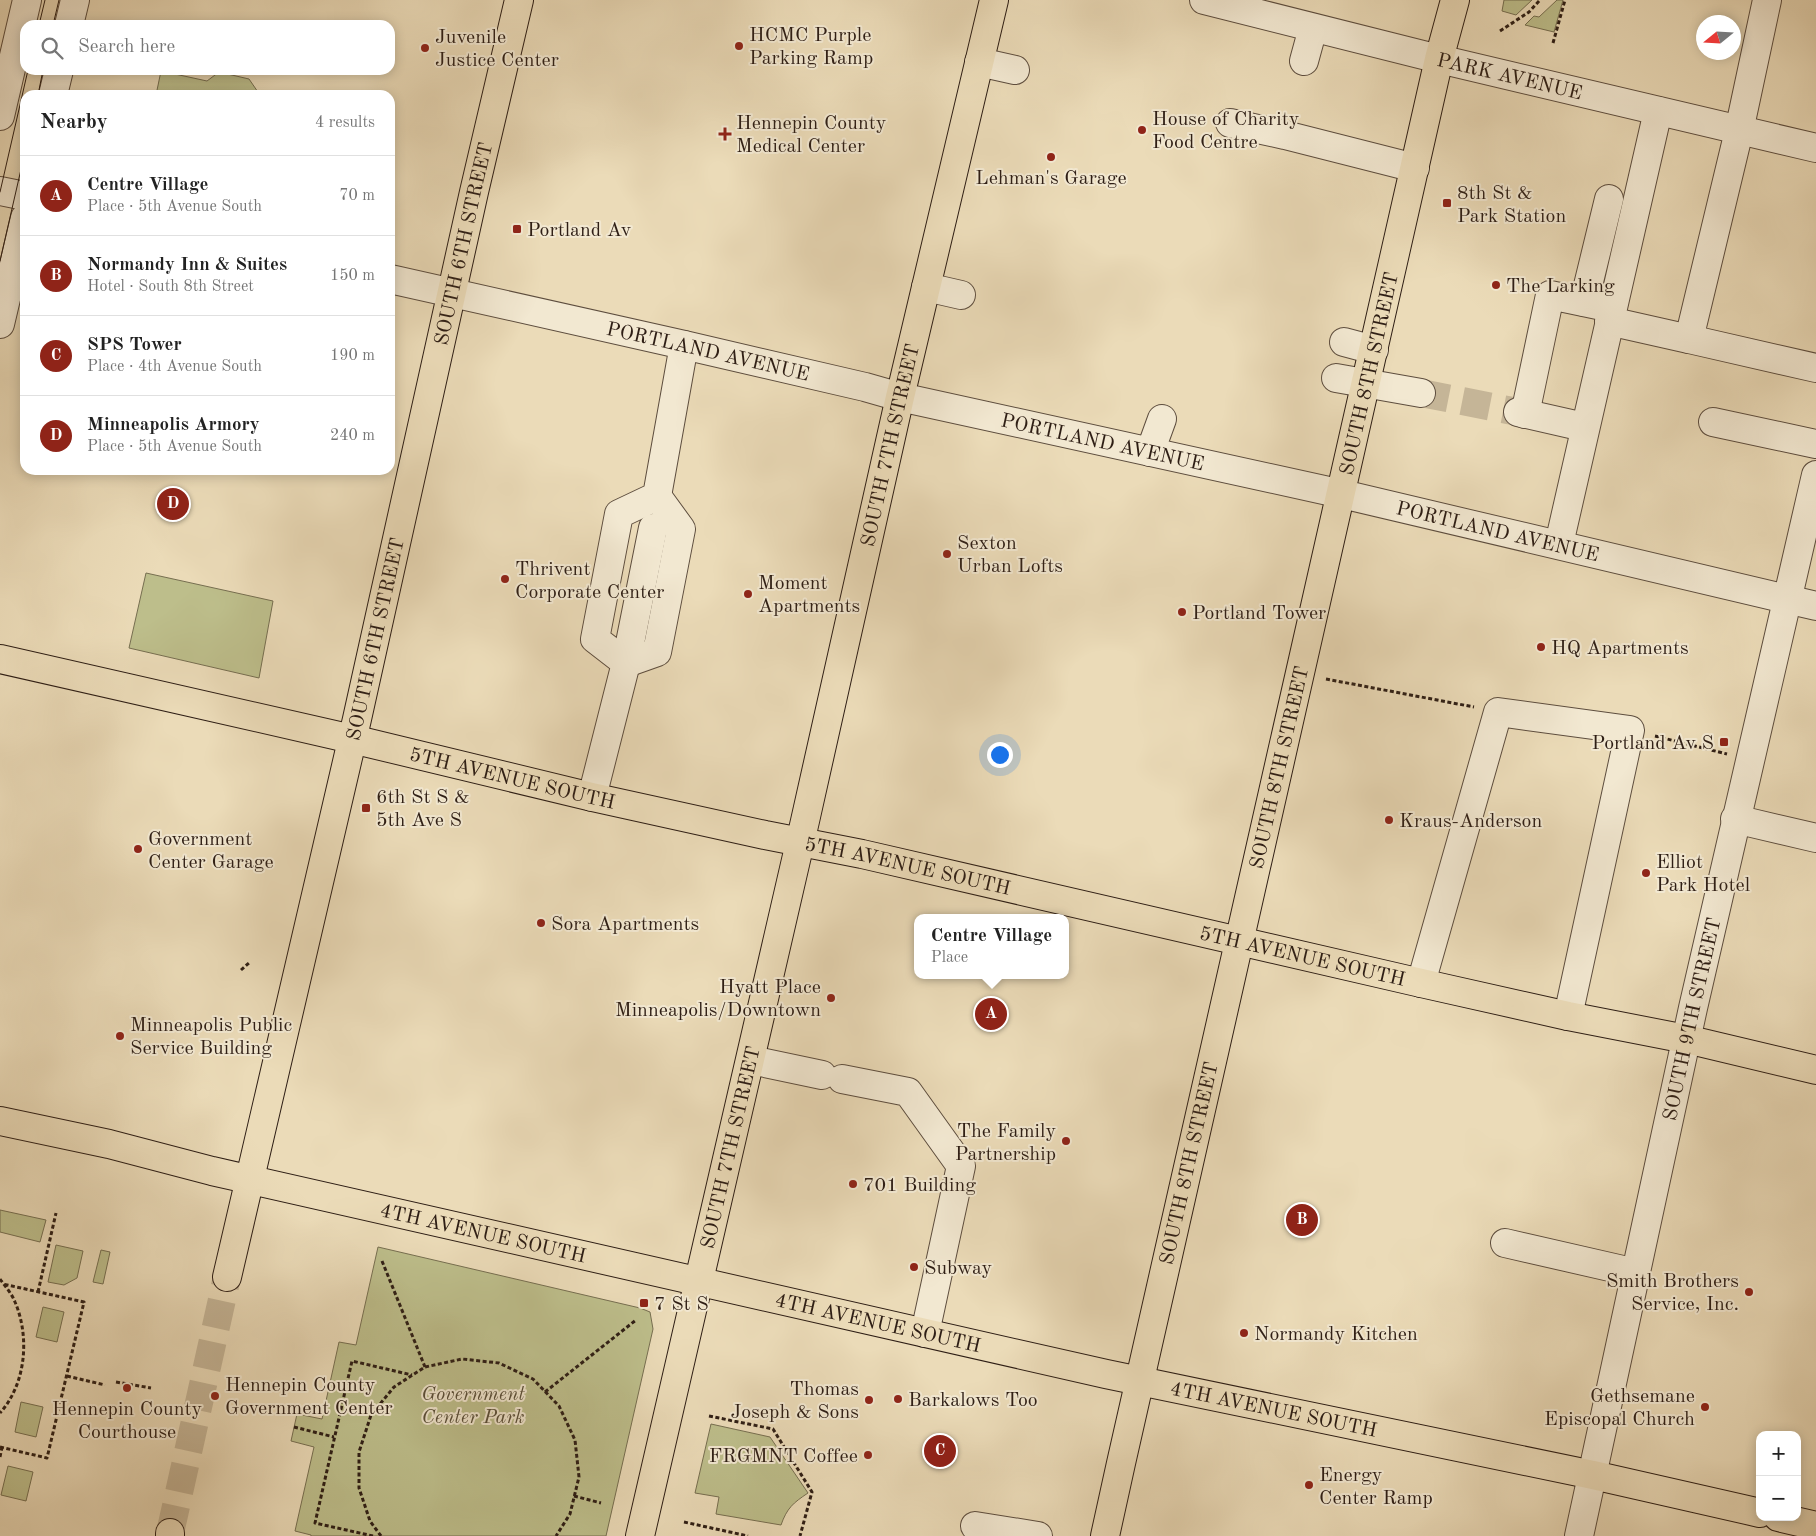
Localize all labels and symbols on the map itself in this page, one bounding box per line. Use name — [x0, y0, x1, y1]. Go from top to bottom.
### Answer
north arrow — [1696, 15, 1741, 60]
place label: HCMC Purple Parking Ramp — [749, 26, 873, 69]
place label: Juvenile Justice Center — [435, 28, 559, 71]
marker: HCMC Purple Parking Ramp — [733, 40, 745, 52]
marker: Juvenile Justice Center — [419, 42, 431, 54]
street label: PARK AVENUE — [1435, 51, 1584, 104]
place label: House of Charity Food Centre — [1152, 110, 1300, 153]
place label: Hennepin County Medical Center — [736, 114, 887, 157]
marker: House of Charity Food Centre — [1136, 124, 1148, 136]
marker: Hennepin County Medical Center — [718, 127, 732, 141]
street label: SOUTH 6TH STREET — [432, 141, 497, 347]
marker: Lehman's Garage — [1045, 151, 1057, 163]
place label: Lehman's Garage — [975, 169, 1127, 189]
place label: 8th St & Park Station — [1457, 184, 1566, 227]
marker: 8th St & Park Station — [1441, 197, 1453, 209]
place label: Portland Av — [527, 221, 632, 241]
marker: Portland Av — [511, 223, 523, 235]
street label: SOUTH 8TH STREET — [1338, 271, 1403, 477]
place label: The Larking — [1506, 277, 1615, 297]
marker: The Larking — [1490, 279, 1502, 291]
street label: PORTLAND AVENUE — [604, 320, 811, 386]
street label: SOUTH 7TH STREET — [859, 342, 924, 549]
street label: PORTLAND AVENUE — [999, 411, 1206, 475]
pin: D — [157, 485, 189, 523]
street label: PORTLAND AVENUE — [1394, 499, 1601, 566]
place label: Sexton Urban Lofts — [957, 534, 1063, 577]
street label: SOUTH 6TH STREET — [344, 536, 409, 743]
marker: Sexton Urban Lofts — [941, 548, 953, 560]
place label: Thrivent Corporate Center — [515, 560, 664, 603]
marker: Thrivent Corporate Center — [499, 573, 511, 585]
place label: Moment Apartments — [758, 574, 860, 617]
marker: Moment Apartments — [742, 588, 754, 600]
place label: Portland Tower — [1192, 604, 1326, 624]
marker: Portland Tower — [1176, 606, 1188, 618]
place label: HQ Apartments — [1551, 639, 1689, 659]
marker: HQ Apartments — [1535, 641, 1547, 653]
street label: SOUTH 8TH STREET — [1248, 665, 1313, 871]
place label: Portland Av S — [1592, 734, 1714, 754]
marker: Portland Av S — [1718, 736, 1730, 748]
your location — [987, 742, 1013, 768]
street label: 5TH AVENUE SOUTH — [407, 745, 617, 814]
place label: 6th St S & 5th Ave S — [376, 788, 470, 831]
marker: 6th St S & 5th Ave S — [360, 802, 372, 814]
place label: Kraus-Anderson — [1399, 812, 1542, 832]
marker: Kraus-Anderson — [1383, 814, 1395, 826]
place label: Government Center Garage — [148, 830, 274, 873]
street label: 5TH AVENUE SOUTH — [803, 835, 1012, 900]
marker: Government Center Garage — [132, 843, 144, 855]
place label: Elliot Park Hotel — [1656, 853, 1750, 896]
marker: Elliot Park Hotel — [1640, 867, 1652, 879]
place label: Sora Apartments — [551, 915, 699, 935]
street label: SOUTH 9TH STREET — [1661, 916, 1725, 1123]
marker: Sora Apartments — [535, 917, 547, 929]
street label: 5TH AVENUE SOUTH — [1197, 924, 1407, 991]
place label: Hyatt Place Minneapolis/Downtown — [615, 978, 821, 1021]
marker: Hyatt Place Minneapolis/Downtown — [825, 992, 837, 1004]
pin: A — [975, 995, 1007, 1033]
place label: Minneapolis Public Service Building — [130, 1016, 293, 1059]
marker: Minneapolis Public Service Building — [114, 1030, 126, 1042]
street label: SOUTH 7TH STREET — [699, 1044, 765, 1251]
street label: SOUTH 8TH STREET — [1158, 1060, 1223, 1267]
place label: The Family Partnership — [955, 1122, 1056, 1165]
marker: The Family Partnership — [1060, 1135, 1072, 1147]
place label: 701 Building — [863, 1176, 976, 1196]
marker: 701 Building — [847, 1178, 859, 1190]
street label: 4TH AVENUE SOUTH — [378, 1201, 588, 1268]
pin: B — [1286, 1201, 1318, 1239]
place label: Subway — [924, 1259, 992, 1279]
marker: Subway — [908, 1261, 920, 1273]
place label: Smith Brothers Service, Inc. — [1606, 1272, 1739, 1315]
marker: Smith Brothers Service, Inc. — [1743, 1286, 1755, 1298]
street label: 4TH AVENUE SOUTH — [773, 1291, 983, 1357]
place label: 7 St S — [654, 1295, 709, 1315]
marker: 7 St S — [638, 1297, 650, 1309]
place label: Normandy Kitchen — [1254, 1325, 1418, 1345]
marker: Normandy Kitchen — [1238, 1327, 1250, 1339]
place label: Hennepin County Government Center — [225, 1376, 393, 1419]
place label: Thomas Joseph & Sons — [730, 1380, 859, 1423]
street label: 4TH AVENUE SOUTH — [1168, 1380, 1378, 1442]
marker: Hennepin County Courthouse — [121, 1382, 133, 1394]
park label: Government Center Park — [421, 1385, 525, 1428]
place label: Gethsemane Episcopal Church — [1544, 1387, 1695, 1430]
marker: Hennepin County Government Center — [209, 1390, 221, 1402]
place label: Barkalows Too — [908, 1391, 1038, 1411]
marker: Barkalows Too — [892, 1393, 904, 1405]
marker: Thomas Joseph & Sons — [863, 1394, 875, 1406]
place label: Hennepin County Courthouse — [52, 1400, 203, 1443]
marker: Gethsemane Episcopal Church — [1699, 1401, 1711, 1413]
pin: C — [924, 1432, 956, 1470]
place label: FRGMNT Coffee — [709, 1447, 858, 1467]
marker: FRGMNT Coffee — [862, 1449, 874, 1461]
place label: Energy Center Ramp — [1319, 1466, 1433, 1509]
marker: Energy Center Ramp — [1303, 1479, 1315, 1491]

